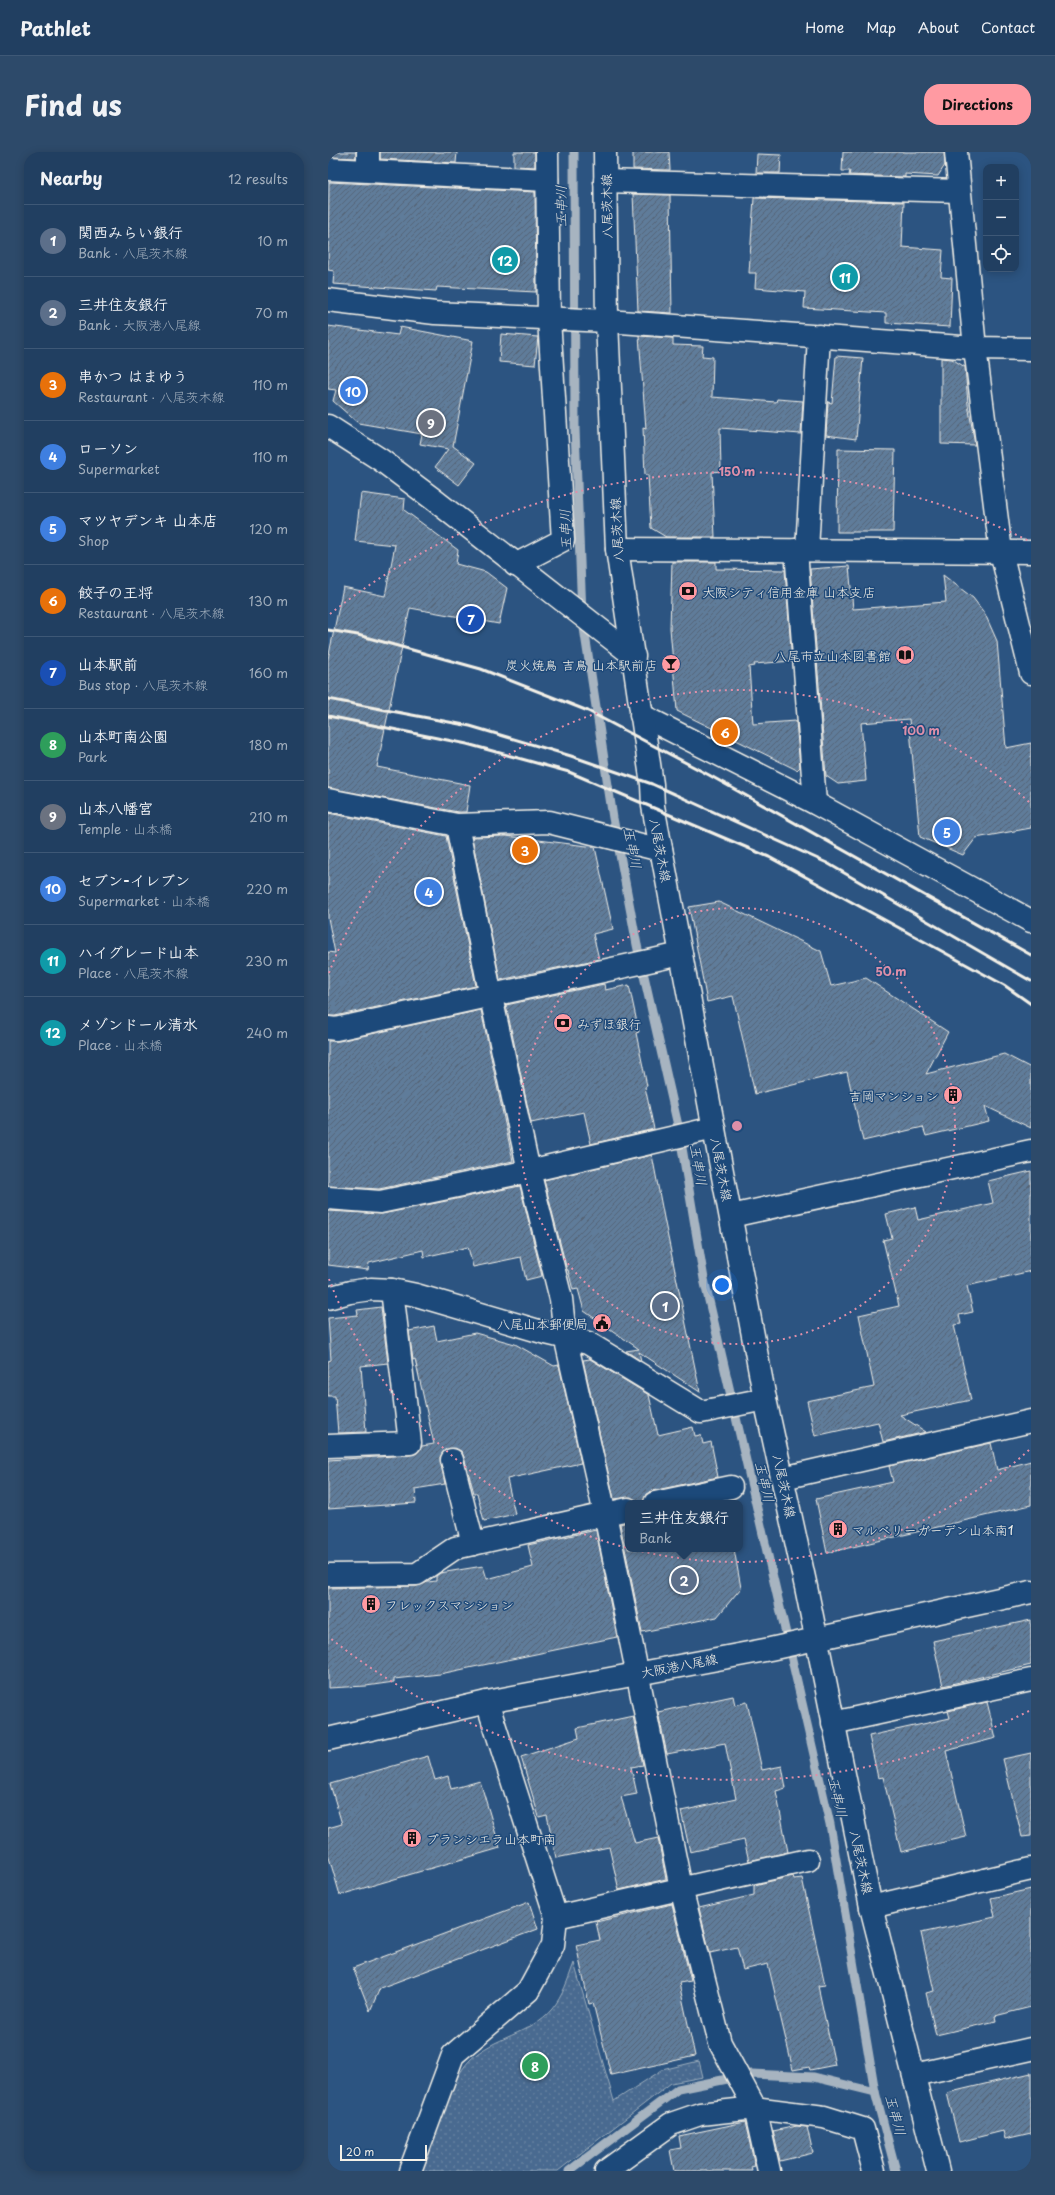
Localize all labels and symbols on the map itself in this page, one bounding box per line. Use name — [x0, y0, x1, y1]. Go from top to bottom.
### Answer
street label: 八尾茨木線 — [596, 172, 616, 239]
water label: 玉串川 — [550, 185, 571, 227]
pin: 12 — [492, 245, 518, 275]
pin: 11 — [832, 262, 858, 292]
pin: 10 — [340, 376, 366, 406]
pin: 9 — [418, 408, 444, 438]
text: 150 m — [719, 462, 755, 480]
street label: 八尾茨木線 — [605, 496, 627, 563]
water label: 玉串川 — [554, 509, 576, 551]
bank icon: 大阪シティ信用金庫 山本支店 — [677, 580, 699, 602]
place label: 大阪シティ信用金庫 山本支店 — [702, 582, 875, 601]
pin: 7 — [458, 604, 484, 634]
library icon: 八尾市立山本図書館 — [894, 644, 916, 666]
place label: 八尾市立山本図書館 — [774, 646, 891, 665]
bar icon: 炭火焼鳥 吉鳥 山本駅前店 — [660, 653, 682, 675]
place label: 炭火焼鳥 吉鳥 山本駅前店 — [506, 655, 657, 674]
pin: 6 — [712, 717, 738, 747]
text: 100 m — [902, 721, 940, 739]
street label: 八尾茨木線 — [645, 816, 677, 885]
pin: 5 — [934, 817, 960, 847]
water label: 玉串川 — [619, 825, 647, 871]
pin: 3 — [512, 835, 538, 865]
pin: 4 — [416, 877, 442, 907]
text: 50 m — [875, 962, 907, 980]
bank icon: みずほ銀行 — [552, 1012, 574, 1034]
place label: みずほ銀行 — [577, 1014, 641, 1033]
building icon: 吉岡マンション — [942, 1084, 964, 1106]
place label: 吉岡マンション — [849, 1086, 939, 1105]
centre of rings — [730, 1119, 744, 1133]
street label: 八尾茨木線 — [706, 1135, 738, 1204]
water label: 玉串川 — [685, 1142, 713, 1188]
your location — [712, 1275, 732, 1295]
pin: 1 — [652, 1291, 678, 1321]
public building icon: 八尾山本郵便局 — [591, 1312, 613, 1334]
place label: 八尾山本郵便局 — [497, 1314, 588, 1333]
street label: 八尾茨木線 — [769, 1452, 801, 1521]
water label: 玉串川 — [750, 1459, 780, 1505]
building icon: マルベリーガーデン山本南1 — [827, 1518, 849, 1540]
place label: マルベリーガーデン山本南1 — [852, 1520, 1014, 1539]
pin: 2 — [671, 1565, 697, 1595]
building icon: フレックスマンション — [360, 1593, 382, 1615]
place label: フレックスマンション — [385, 1595, 514, 1614]
street label: 大阪港八尾線 — [639, 1648, 720, 1682]
water label: 玉串川 — [823, 1774, 853, 1820]
building icon: ブランシエラ山本町南 — [401, 1827, 423, 1849]
street label: 八尾茨木線 — [846, 1828, 878, 1897]
place label: ブランシエラ山本町南 — [426, 1829, 556, 1848]
pin: 8 — [522, 2051, 548, 2081]
water label: 玉串川 — [880, 2092, 912, 2138]
scale bar — [340, 2143, 427, 2162]

